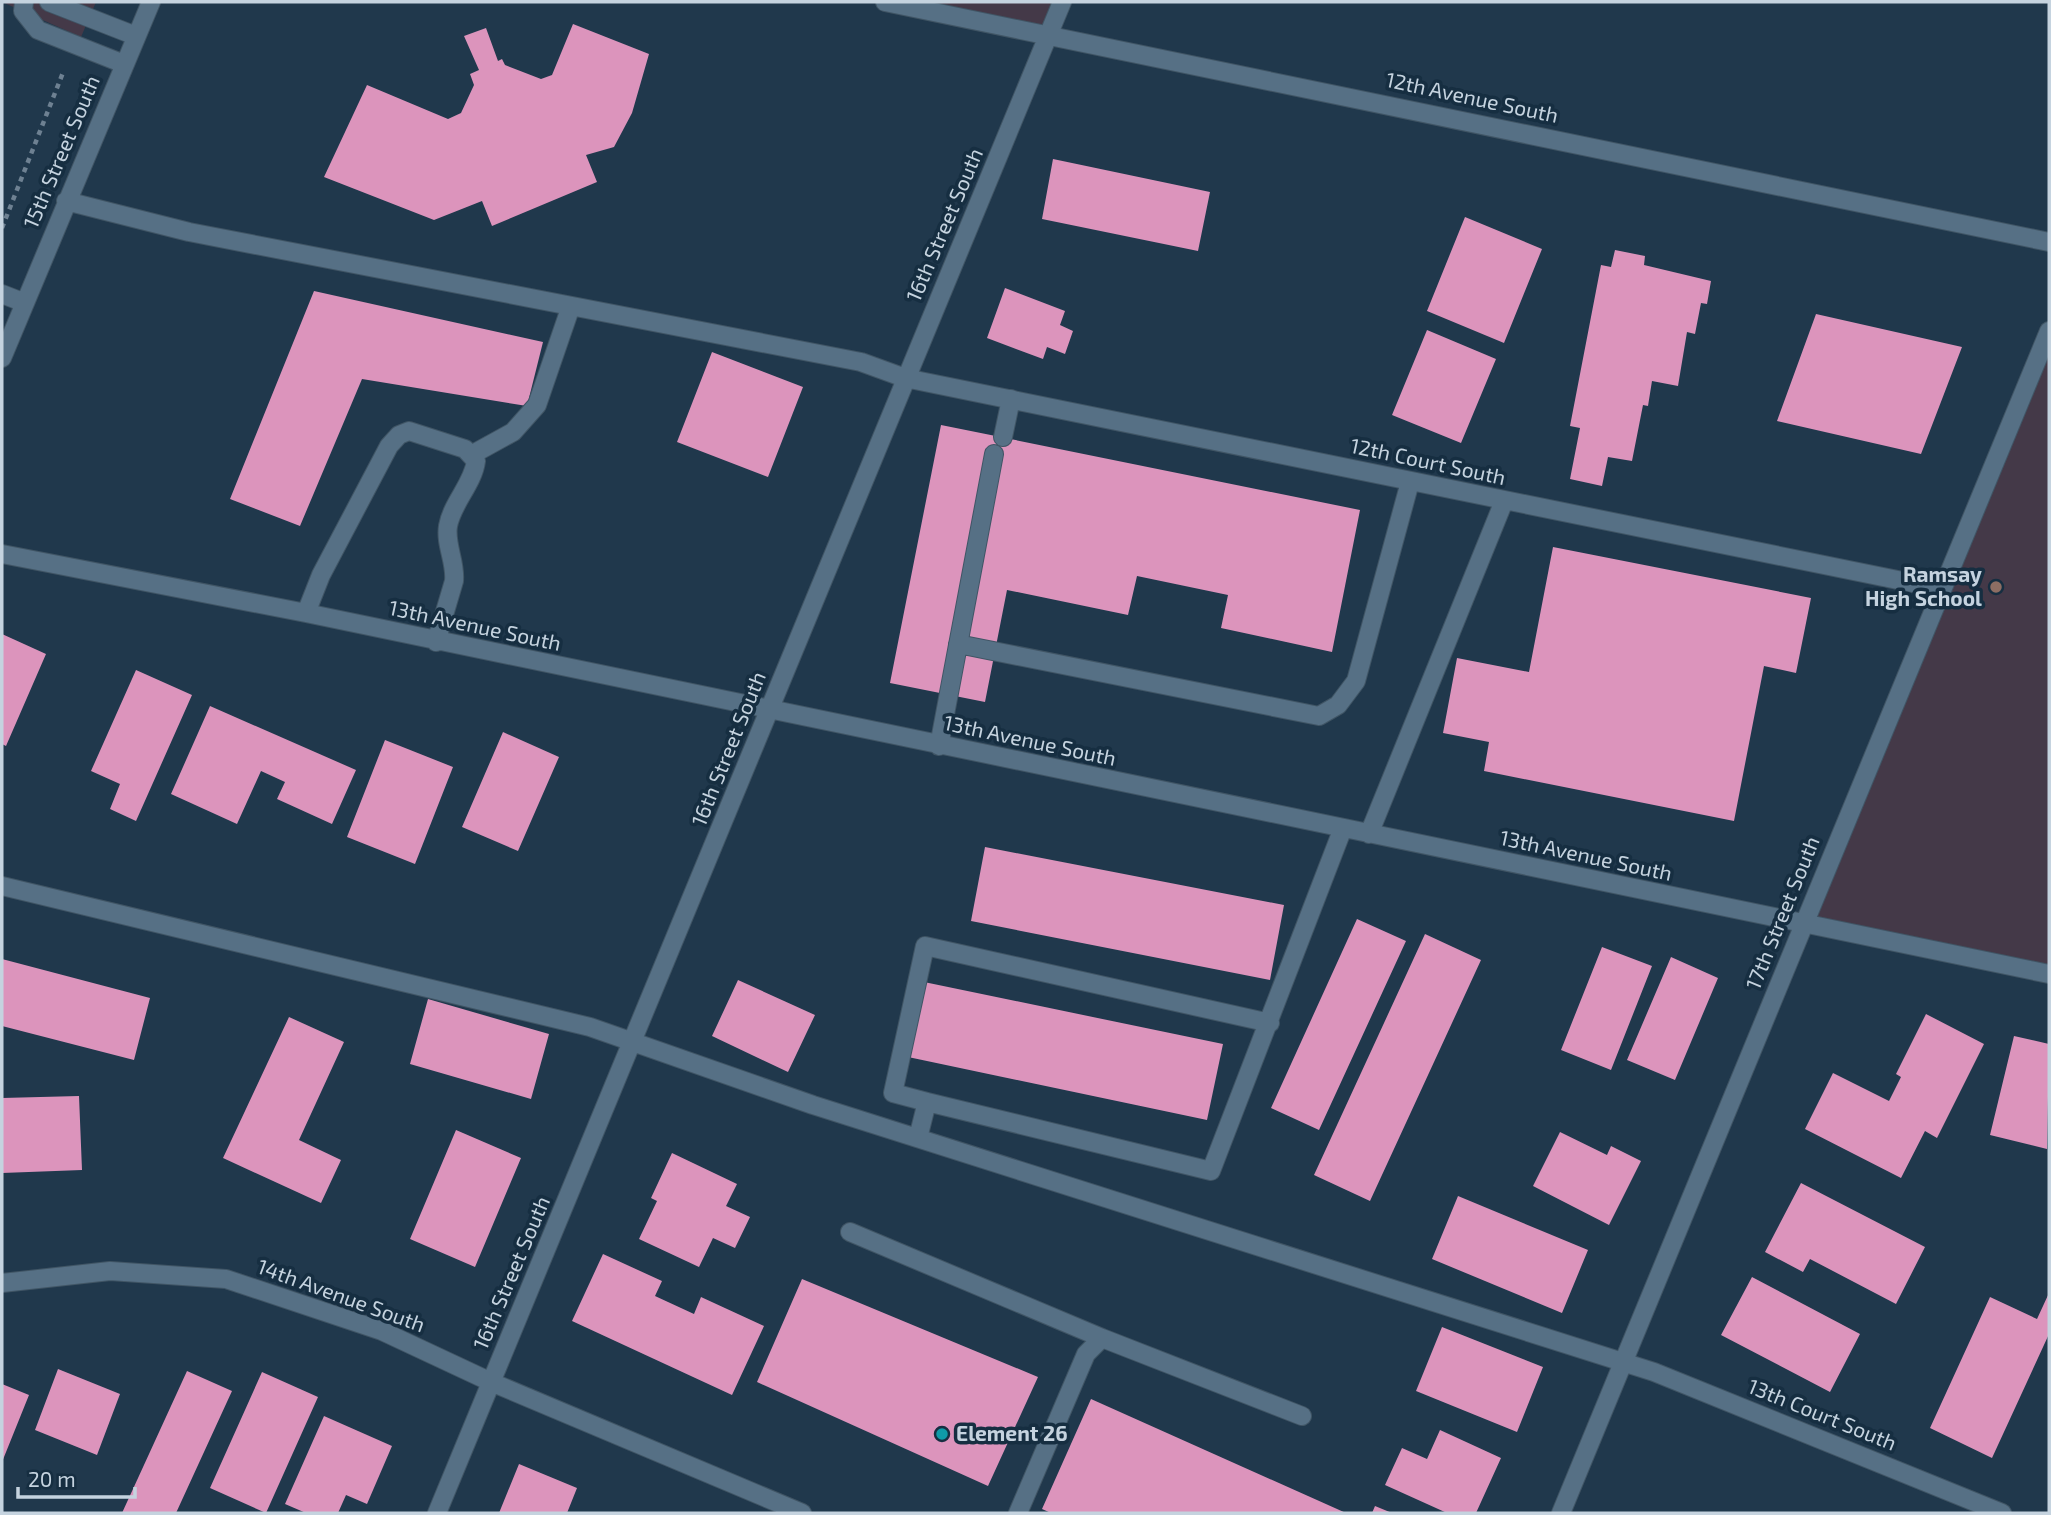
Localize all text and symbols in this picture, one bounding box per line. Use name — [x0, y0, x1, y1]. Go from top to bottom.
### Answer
street label: 12th Avenue South — [1384, 66, 1561, 127]
street label: 15th Street South — [17, 71, 104, 232]
street label: 16th Street South — [900, 144, 987, 305]
street label: 12th Court South — [1348, 432, 1508, 489]
place label: Ramsay High School — [1865, 561, 1982, 610]
marker: Ramsay High School — [1988, 579, 2004, 595]
street label: 13th Avenue South — [387, 594, 564, 655]
street label: 16th Street South — [685, 668, 770, 829]
street label: 13th Avenue South — [942, 709, 1119, 770]
street label: 13th Avenue South — [1498, 824, 1675, 885]
street label: 17th Street South — [1740, 832, 1824, 993]
street label: 16th Street South — [467, 1192, 554, 1353]
street label: 14th Avenue South — [254, 1253, 429, 1337]
street label: 13th Court South — [1745, 1372, 1900, 1455]
place label: Element 26 — [956, 1420, 1068, 1445]
marker: Element 26 — [934, 1426, 950, 1442]
scale bar — [18, 1456, 135, 1500]
text: 20 m — [28, 1466, 76, 1491]

